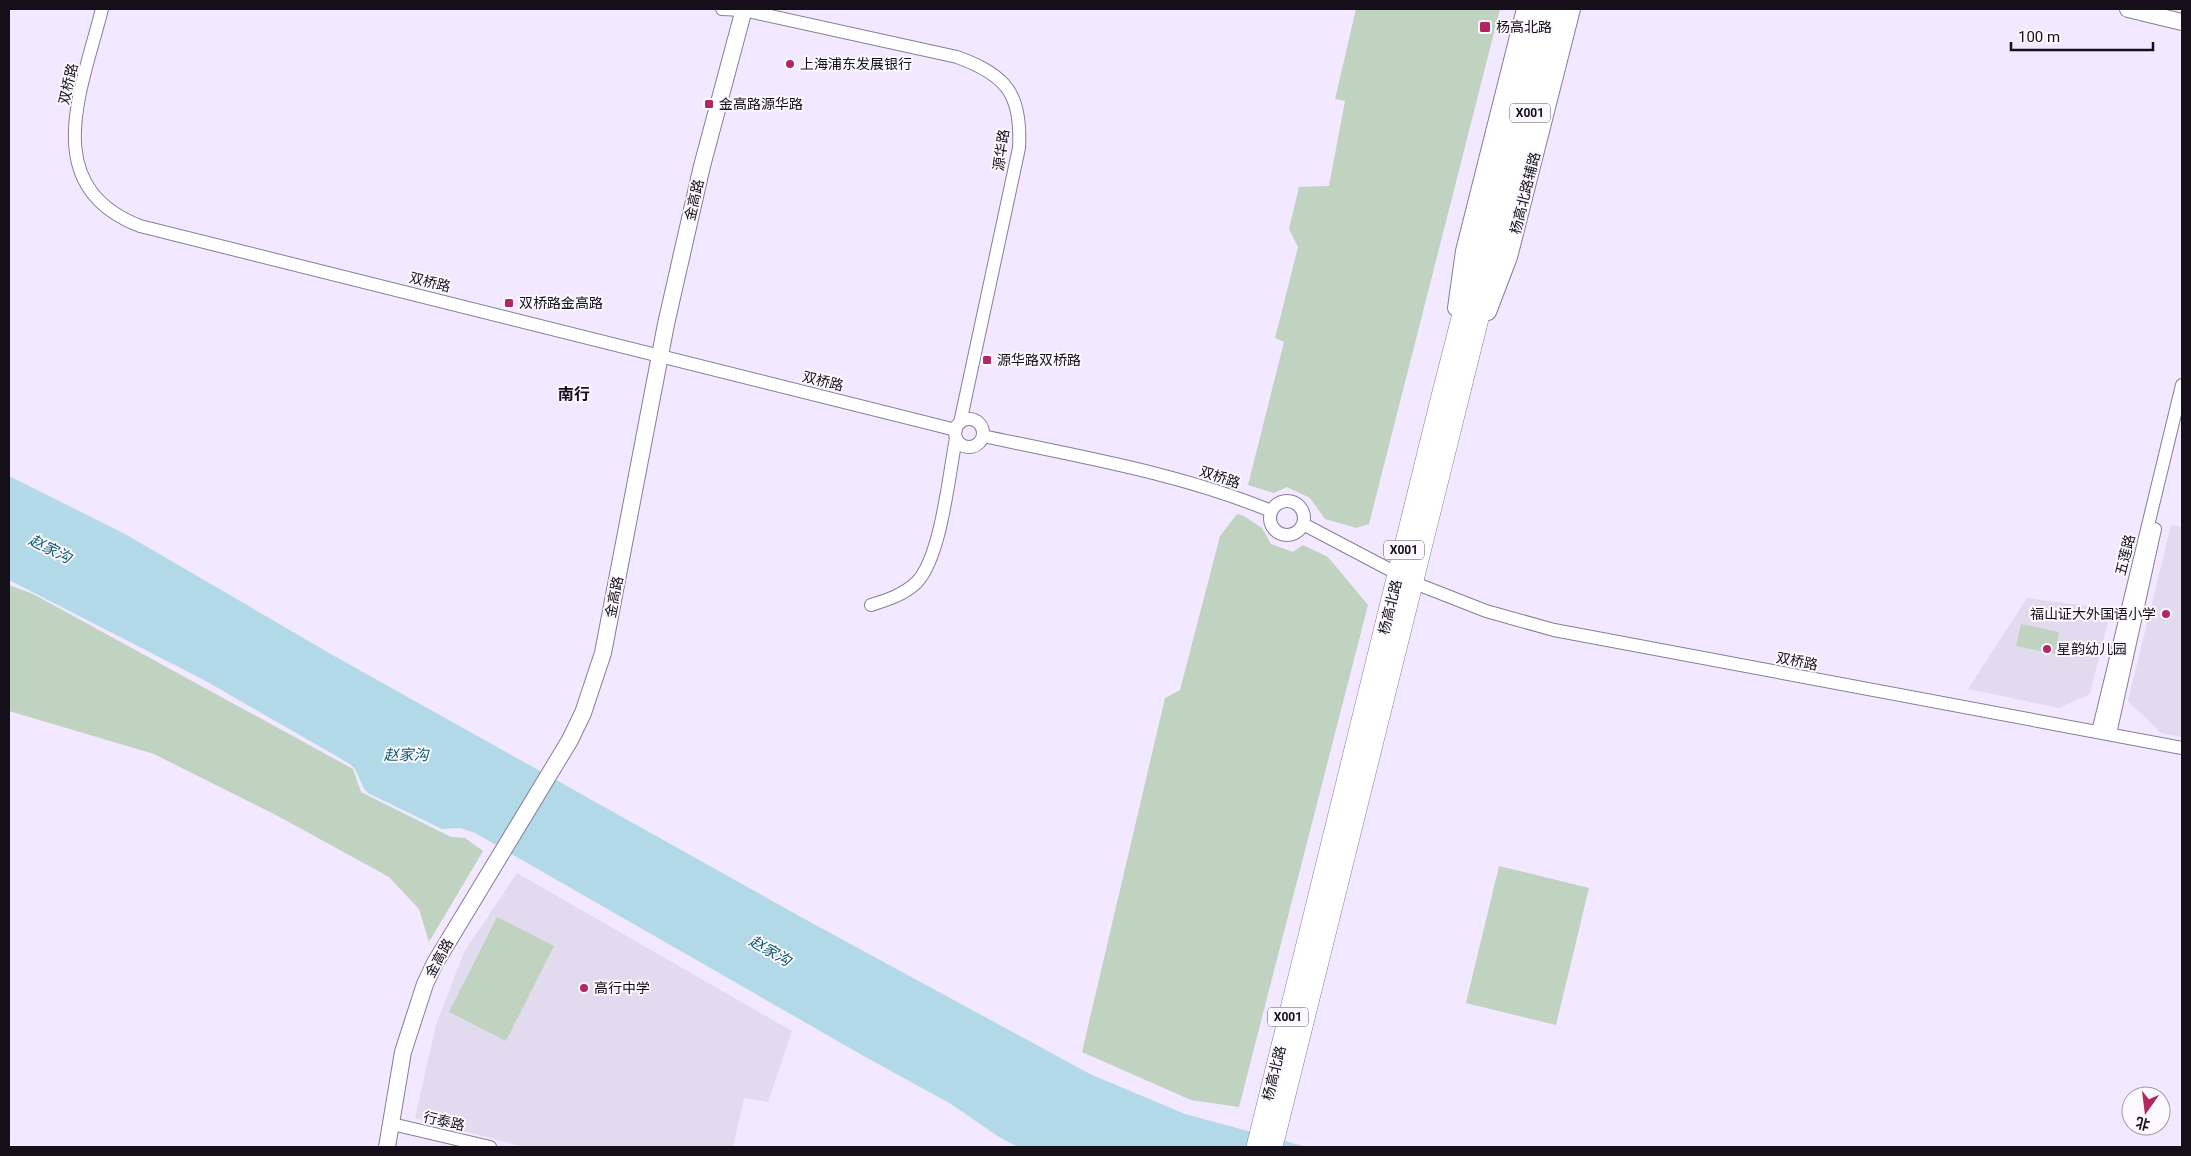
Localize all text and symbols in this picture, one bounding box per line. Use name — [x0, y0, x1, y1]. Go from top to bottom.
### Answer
place label: 杨高北路 — [1496, 19, 1552, 35]
marker: 杨高北路 — [1478, 20, 1492, 34]
scale bar — [2011, 20, 2154, 52]
text: 100 m — [2018, 28, 2060, 46]
place label: 上海浦东发展银行 — [800, 56, 912, 72]
marker: 上海浦东发展银行 — [784, 58, 796, 70]
street label: 双桥路 — [55, 62, 81, 106]
place label: 金高路源华路 — [719, 96, 803, 112]
marker: 金高路源华路 — [703, 98, 715, 110]
road number: X001 — [1510, 104, 1550, 122]
street label: 源华路 — [990, 128, 1012, 172]
street label: 杨高北路辅路 — [1507, 150, 1543, 236]
street label: 金高路 — [681, 178, 707, 222]
street label: 双桥路 — [408, 269, 452, 295]
place label: 双桥路金高路 — [519, 295, 603, 311]
marker: 双桥路金高路 — [503, 297, 515, 309]
place label: 源华路双桥路 — [997, 352, 1081, 368]
marker: 源华路双桥路 — [981, 354, 993, 366]
street label: 双桥路 — [801, 368, 845, 394]
district label: 南行 — [558, 385, 590, 404]
street label: 双桥路 — [1198, 463, 1242, 491]
water label: 赵家沟 — [26, 531, 76, 568]
street label: 五莲路 — [2112, 533, 2138, 577]
road number: X001 — [1384, 540, 1424, 560]
street label: 金高路 — [602, 575, 626, 619]
street label: 杨高北路 — [1375, 578, 1405, 636]
place label: 福山证大外国语小学 — [2030, 606, 2156, 622]
marker: 福山证大外国语小学 — [2160, 608, 2172, 620]
place label: 星韵幼儿园 — [2057, 641, 2127, 657]
marker: 星韵幼儿园 — [2041, 643, 2053, 655]
street label: 双桥路 — [1775, 649, 1819, 673]
water label: 赵家沟 — [383, 746, 430, 764]
water label: 赵家沟 — [746, 932, 796, 971]
street label: 金高路 — [422, 936, 456, 980]
place label: 高行中学 — [594, 980, 650, 996]
marker: 高行中学 — [578, 982, 590, 994]
road number: X001 — [1268, 1008, 1308, 1026]
street label: 杨高北路 — [1259, 1044, 1289, 1102]
north arrow — [2121, 1086, 2171, 1136]
street label: 行泰路 — [422, 1108, 466, 1134]
text: 北 — [2134, 1114, 2152, 1133]

